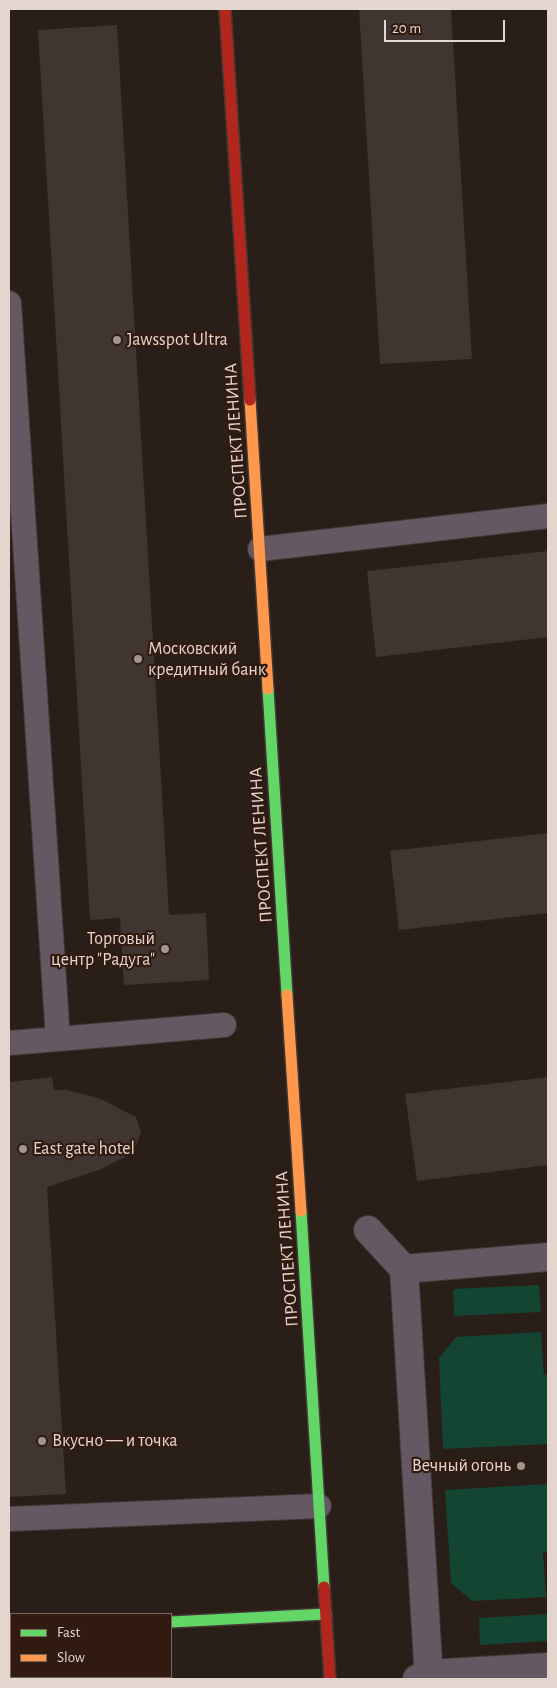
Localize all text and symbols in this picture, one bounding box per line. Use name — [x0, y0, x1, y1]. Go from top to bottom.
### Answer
scale bar — [387, 10, 508, 42]
text: 20 m — [392, 21, 421, 36]
place label: Jawsspot Ultra — [127, 329, 228, 351]
marker: Jawsspot Ultra — [111, 334, 123, 346]
street label: ПРОСПЕКТ ЛЕНИНА — [220, 362, 252, 520]
place label: Московский кредитный банк — [148, 638, 266, 681]
marker: Московский кредитный банк — [132, 653, 144, 665]
street label: ПРОСПЕКТ ЛЕНИНА — [245, 766, 277, 924]
place label: Торговый центр "Радуга" — [51, 928, 155, 971]
marker: Торговый центр "Радуга" — [159, 943, 171, 955]
place label: East gate hotel — [33, 1138, 135, 1160]
marker: East gate hotel — [17, 1143, 29, 1155]
street label: ПРОСПЕКТ ЛЕНИНА — [271, 1170, 303, 1328]
place label: Вкусно — и точка — [52, 1430, 178, 1452]
marker: Вкусно — и точка — [36, 1435, 48, 1447]
place label: Вечный огонь — [412, 1455, 511, 1477]
marker: Вечный огонь — [515, 1460, 527, 1472]
legend — [10, 1613, 172, 1678]
text: Fast — [57, 1625, 80, 1640]
text: Slow — [57, 1650, 85, 1665]

